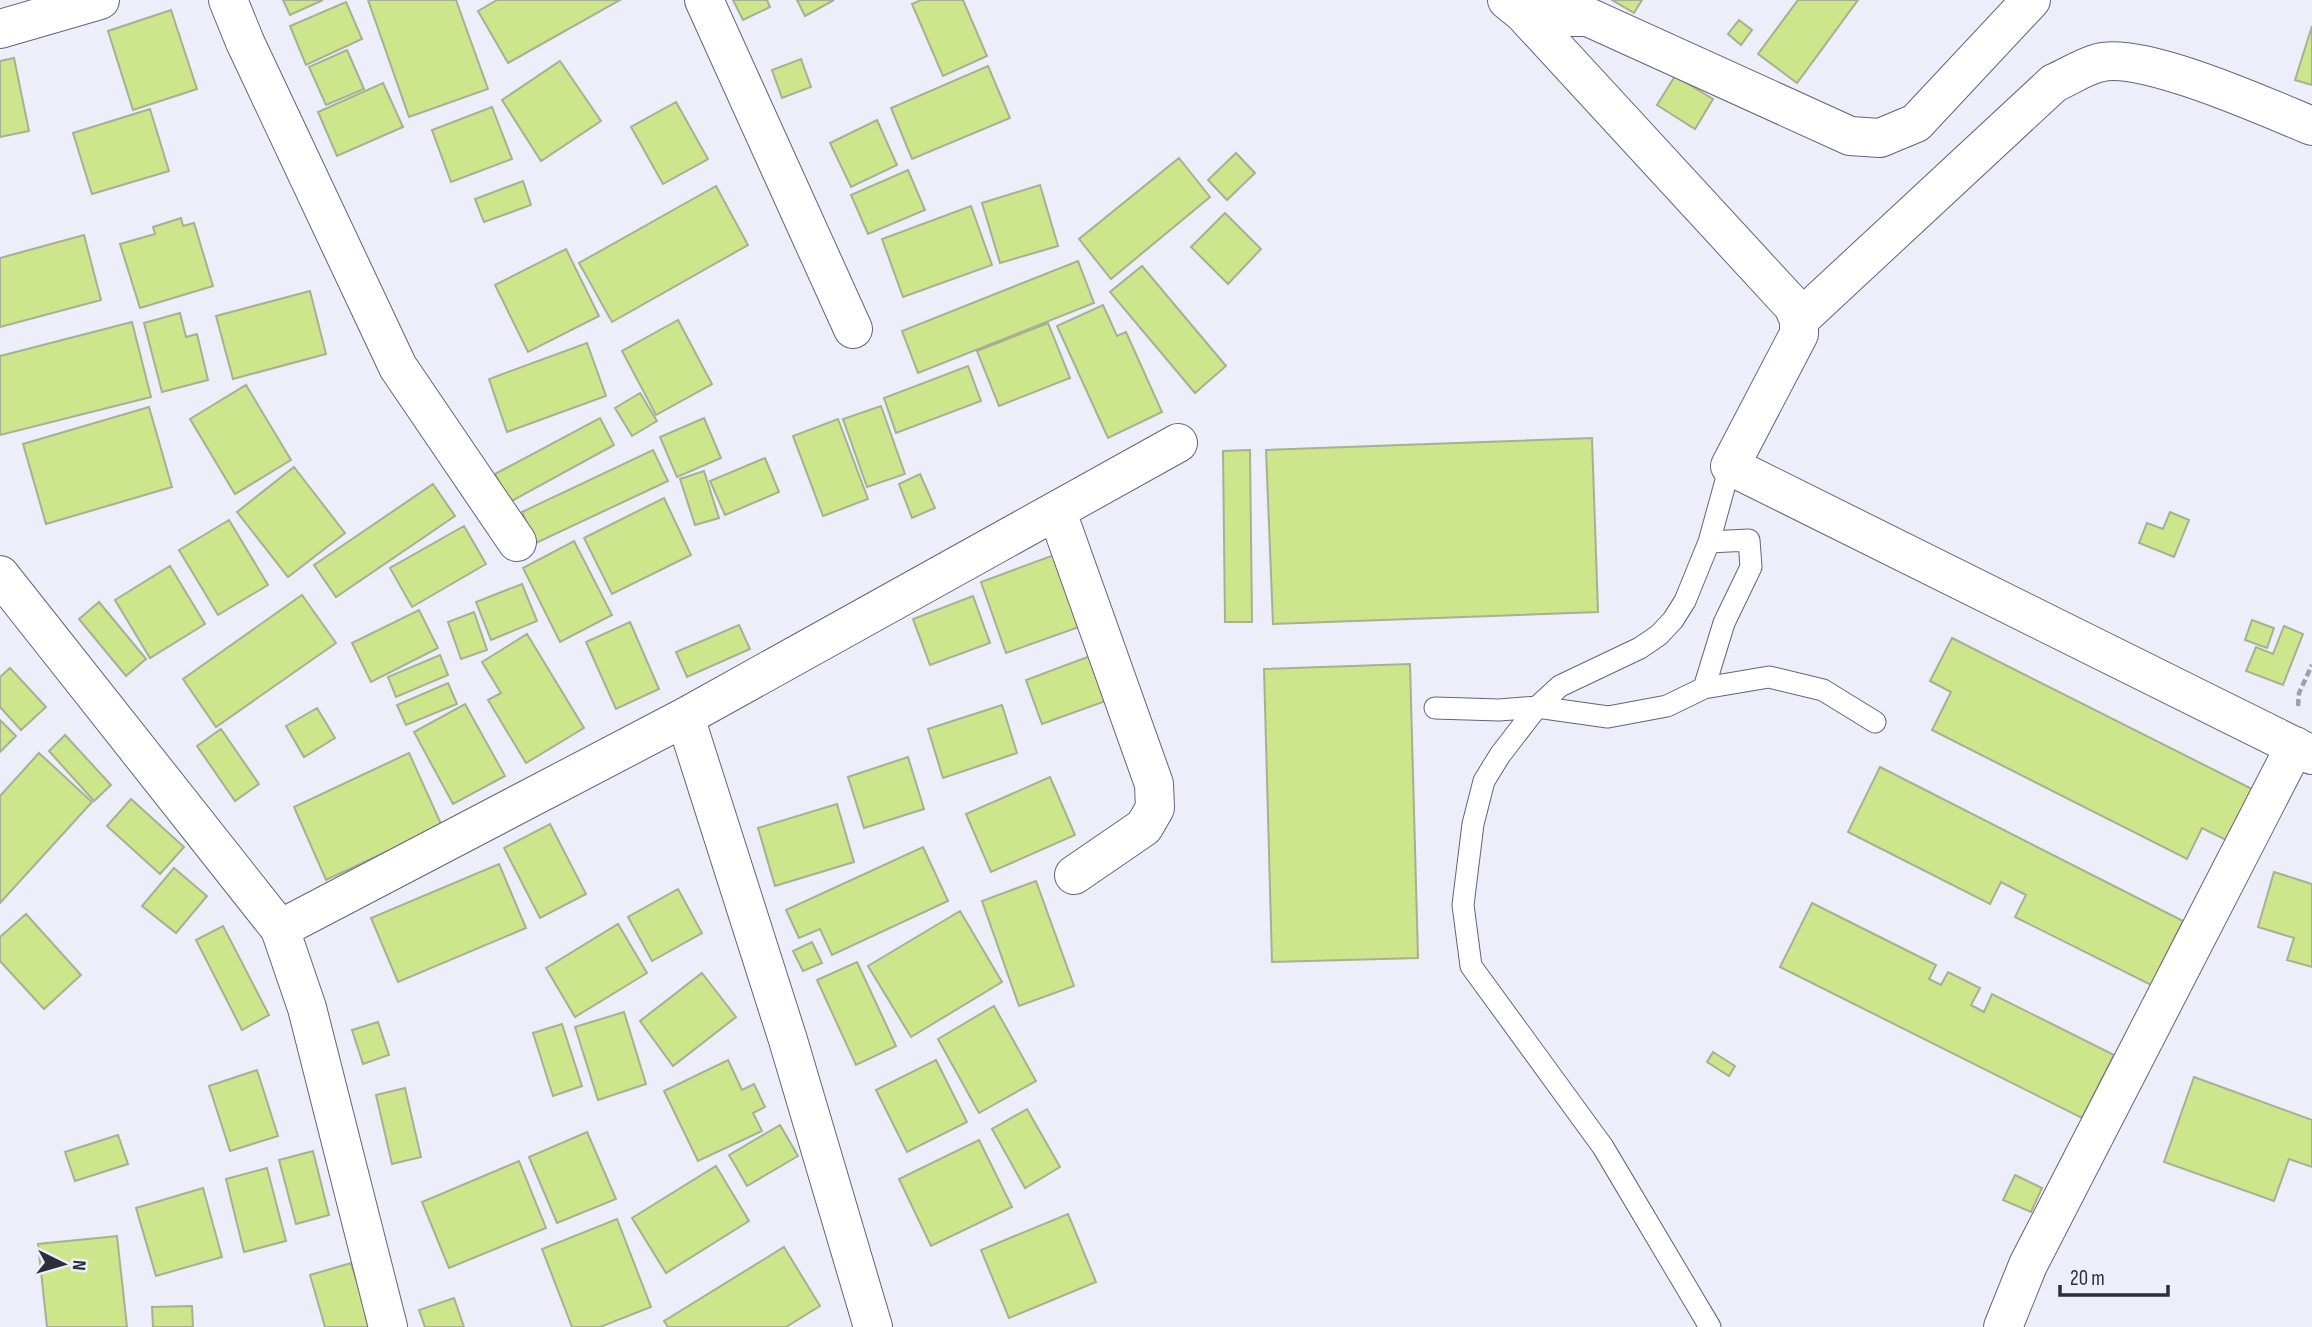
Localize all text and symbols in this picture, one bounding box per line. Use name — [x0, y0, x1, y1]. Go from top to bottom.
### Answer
north arrow — [28, 1229, 98, 1299]
scale bar — [2060, 1254, 2168, 1298]
text: N — [67, 1259, 90, 1271]
text: 20 m — [2070, 1266, 2105, 1291]

